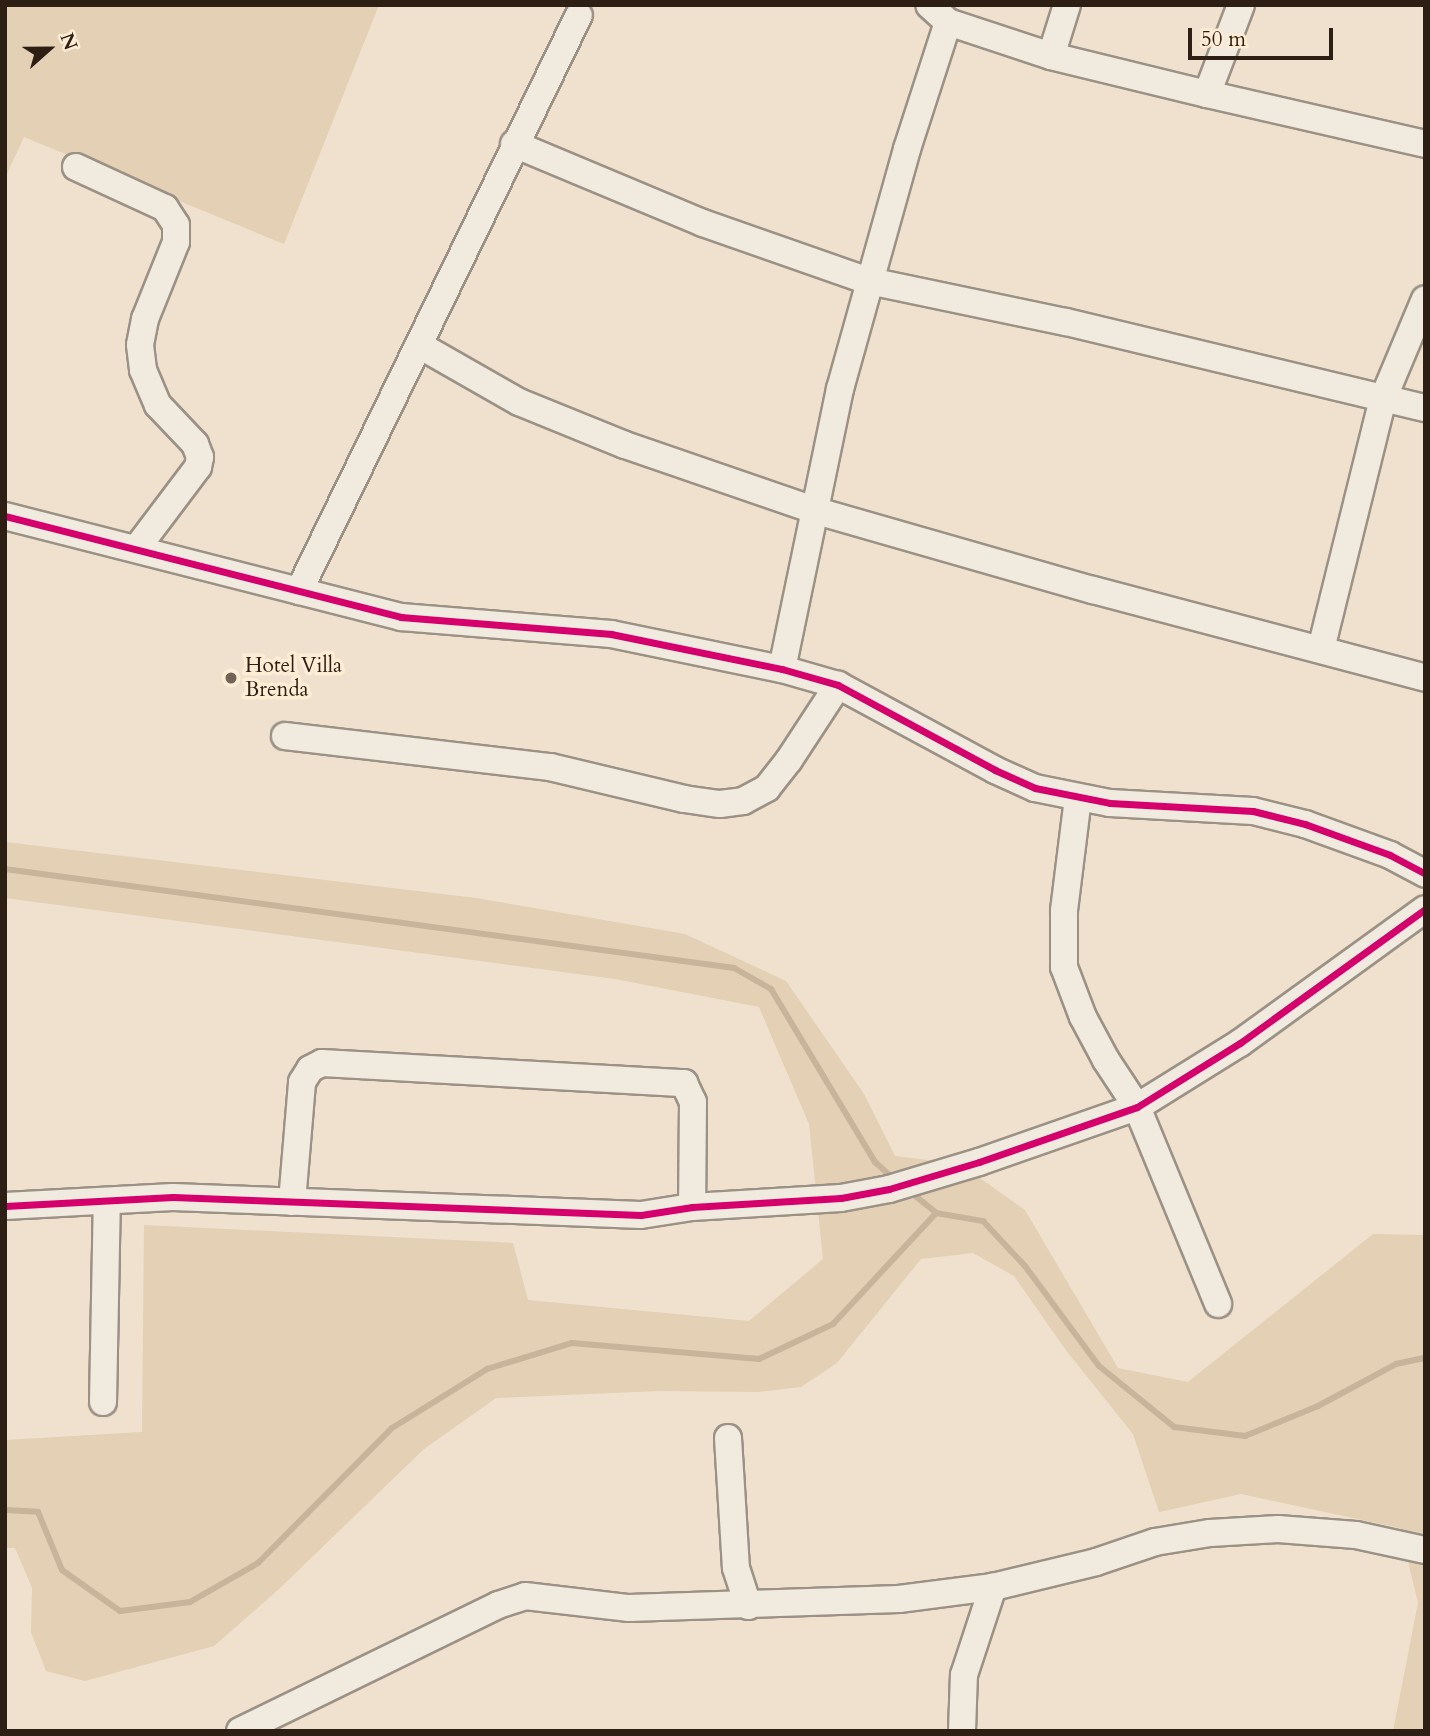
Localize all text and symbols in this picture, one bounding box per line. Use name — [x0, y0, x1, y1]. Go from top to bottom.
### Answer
north arrow — [14, 14, 84, 84]
scale bar — [1192, 14, 1337, 58]
text: 50 m — [1201, 25, 1246, 54]
text: N — [54, 29, 84, 54]
place label: Hotel Villa Brenda — [245, 653, 342, 703]
marker: Hotel Villa Brenda — [223, 670, 239, 686]

